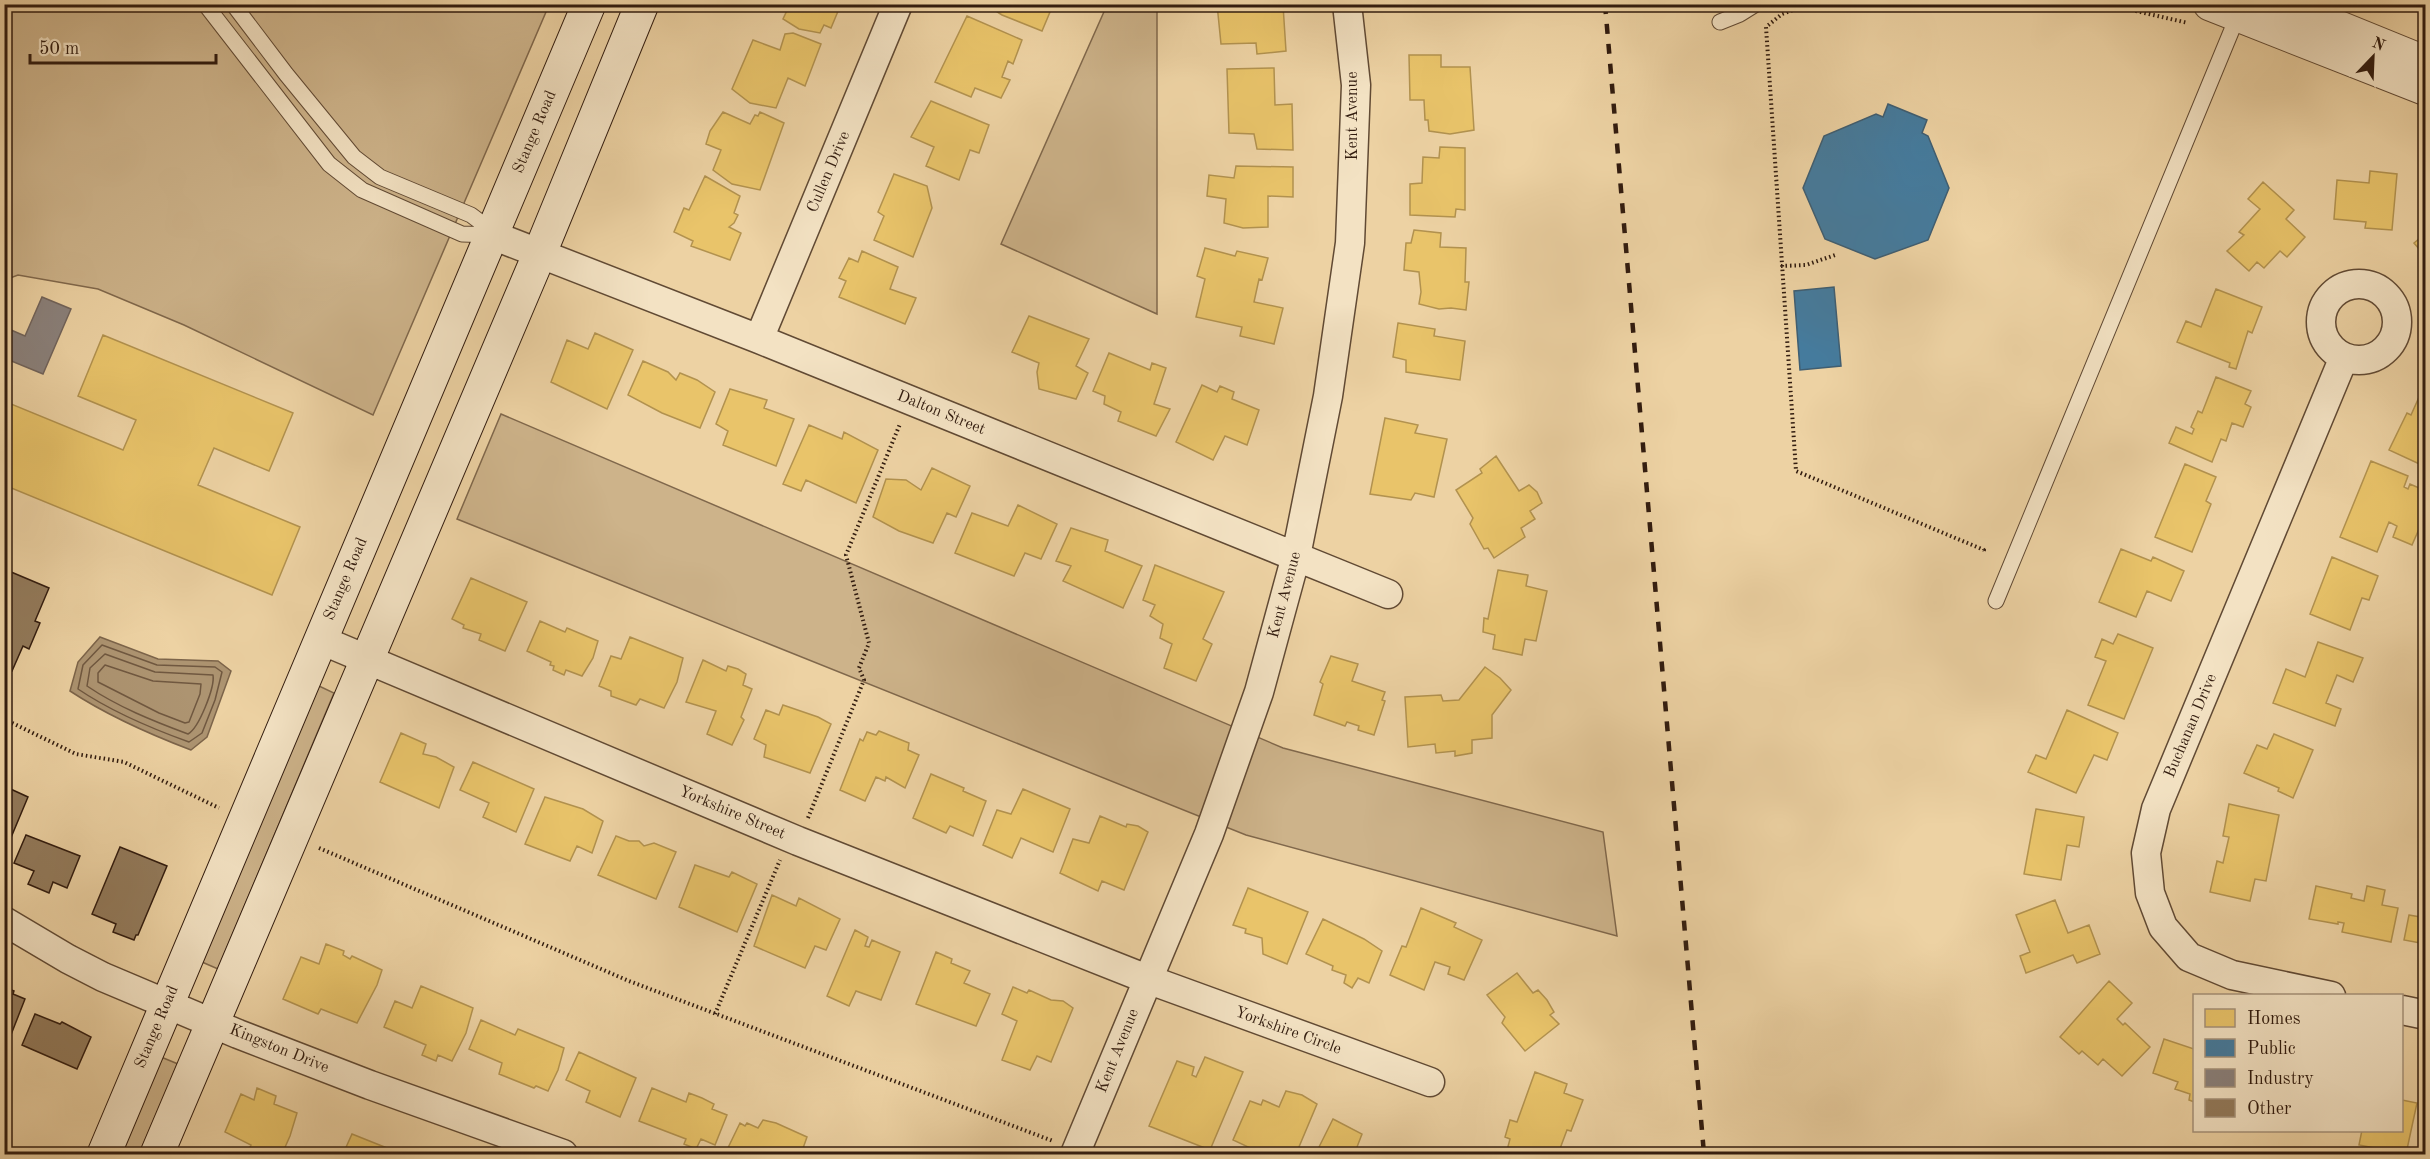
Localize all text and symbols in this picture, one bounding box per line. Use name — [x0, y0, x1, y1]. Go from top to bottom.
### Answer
scale bar — [30, 27, 216, 65]
north arrow — [2343, 27, 2403, 87]
text: N — [2369, 35, 2388, 55]
text: 50 m — [39, 40, 79, 58]
street label: Kent Avenue — [1345, 72, 1361, 161]
street label: Stange Road — [510, 88, 560, 176]
street label: Cullen Drive — [805, 129, 853, 215]
street label: Dalton Street — [895, 388, 988, 438]
street label: Stange Road — [321, 535, 371, 623]
street label: Kent Avenue — [1266, 550, 1304, 640]
street label: Buchanan Drive — [2162, 672, 2220, 780]
street label: Yorkshire Street — [676, 783, 788, 843]
street label: Stange Road — [132, 983, 182, 1071]
legend — [2193, 994, 2403, 1132]
street label: Yorkshire Circle — [1233, 1004, 1343, 1058]
street label: Kent Avenue — [1094, 1007, 1142, 1095]
text: Homes — [2247, 1010, 2301, 1028]
street label: Kingston Drive — [227, 1022, 331, 1076]
text: Public — [2247, 1040, 2296, 1058]
text: Industry — [2247, 1070, 2314, 1088]
text: Other — [2247, 1100, 2292, 1118]

